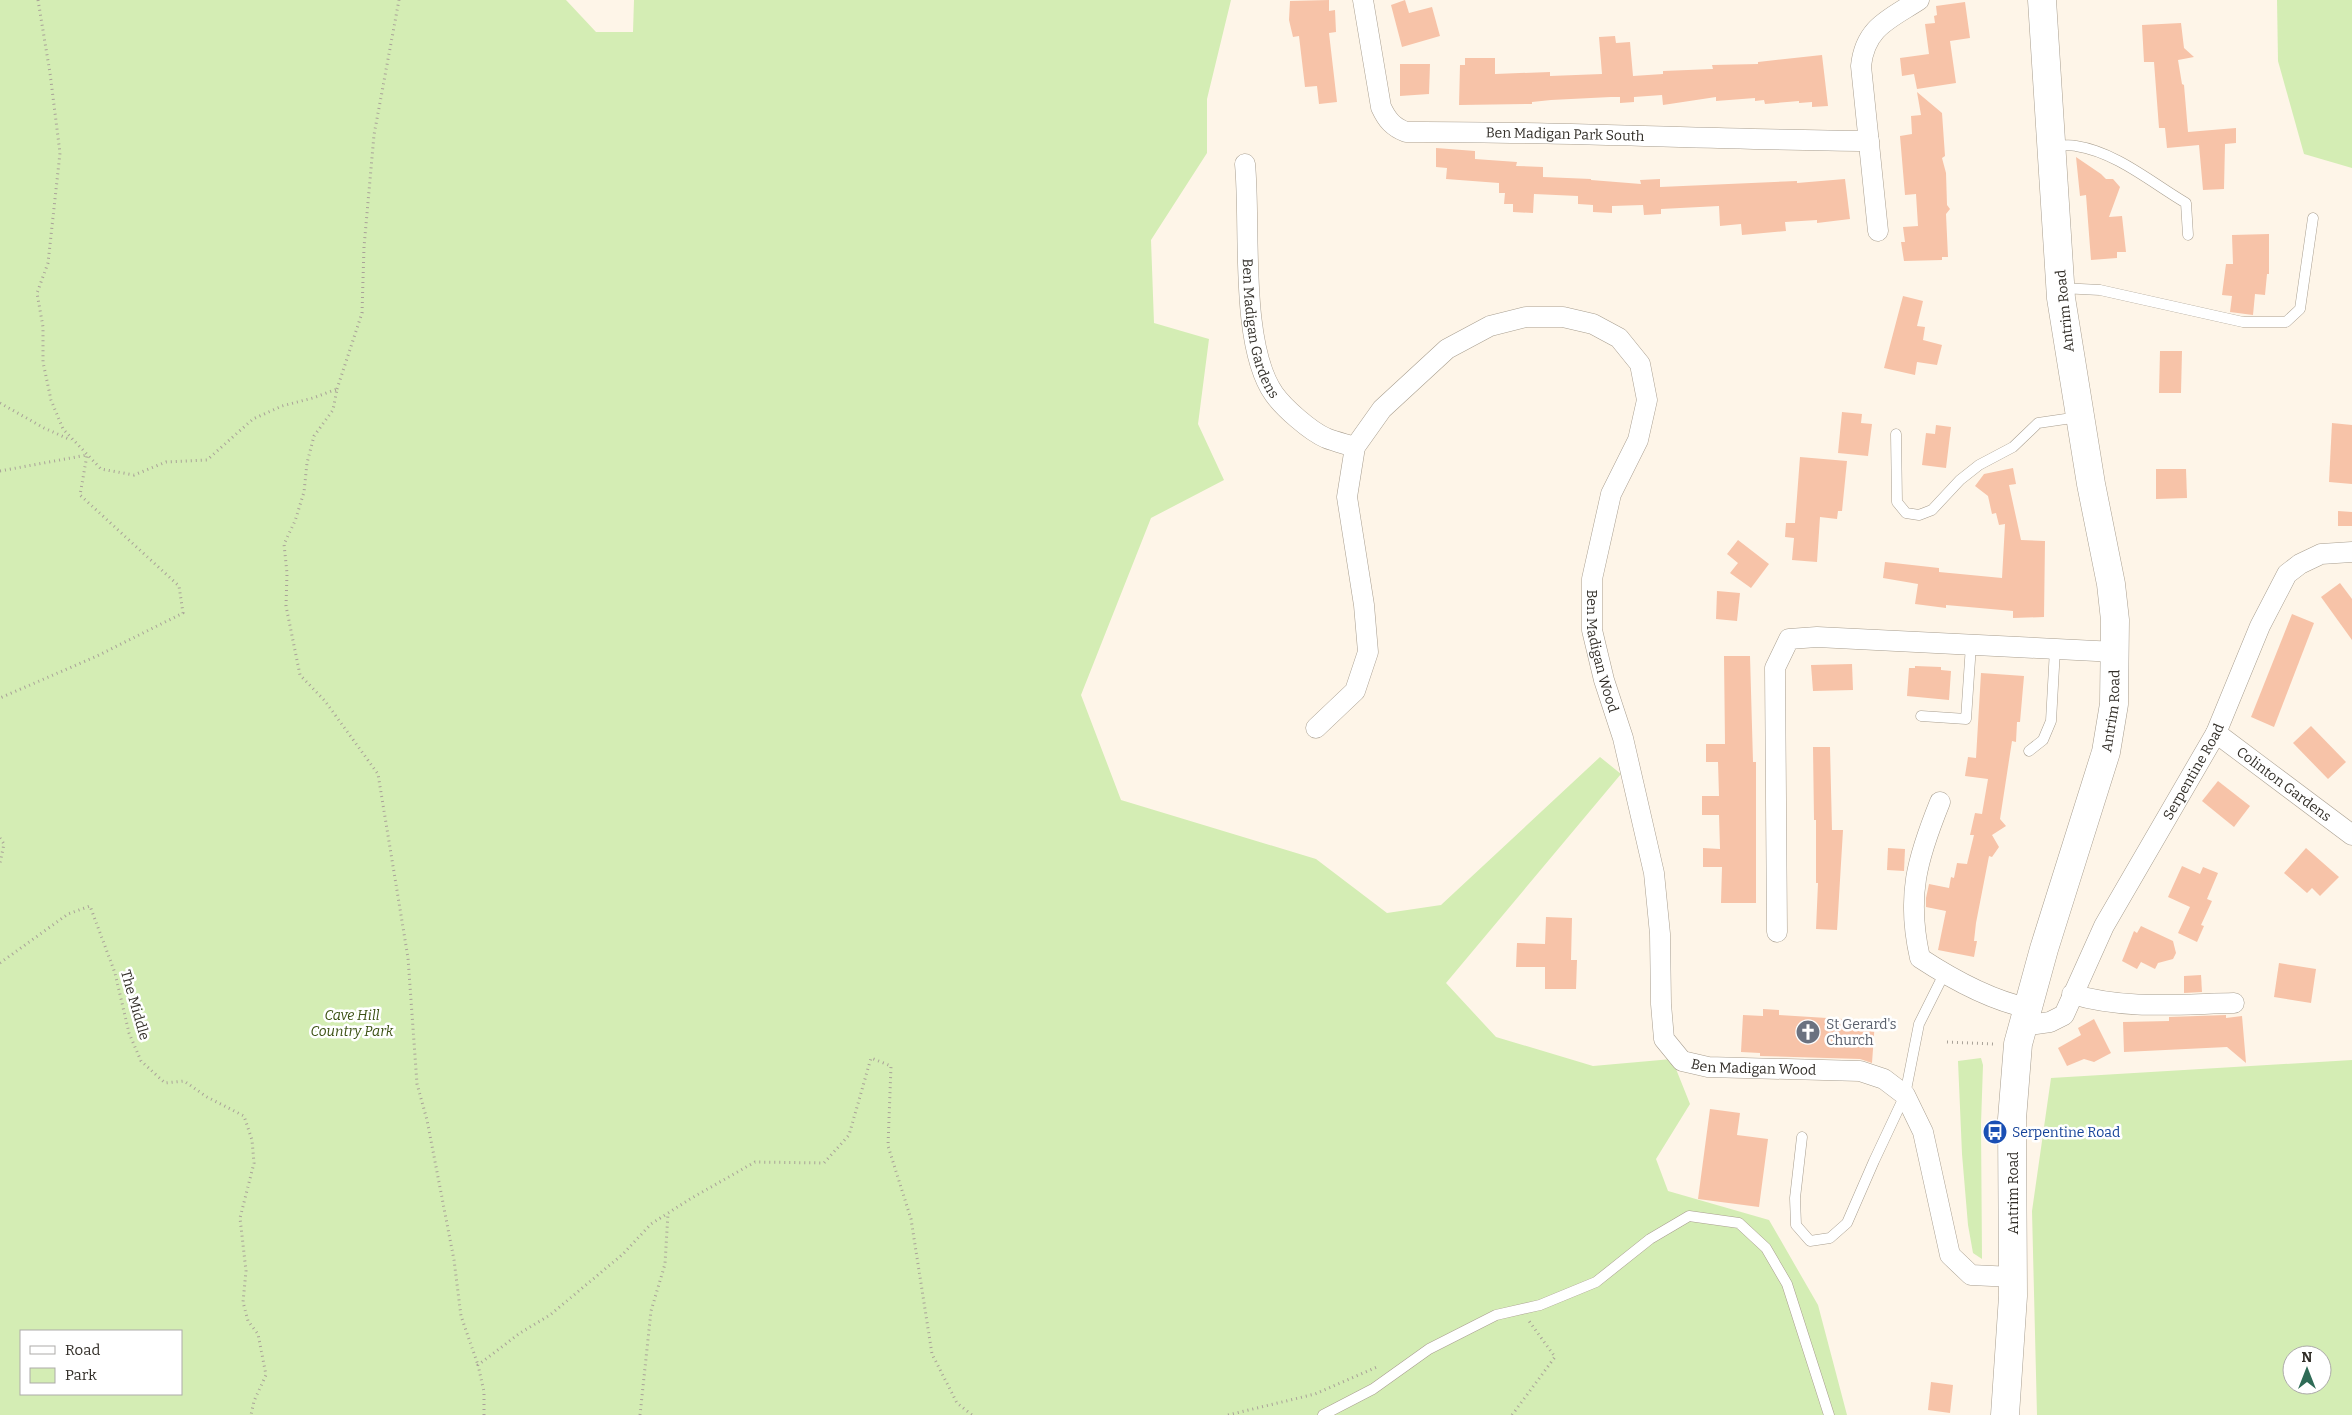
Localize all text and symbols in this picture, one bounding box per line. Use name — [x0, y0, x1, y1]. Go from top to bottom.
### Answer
street label: Ben Madigan Park South — [1486, 124, 1645, 144]
street label: Ben Madigan Gardens — [1239, 258, 1283, 402]
street label: Antrim Road — [2052, 269, 2078, 353]
street label: Ben Madigan Wood — [1584, 589, 1622, 714]
street label: Antrim Road — [2098, 670, 2123, 753]
street label: Serpentine Road — [2159, 721, 2227, 823]
street label: Colinton Gardens — [2233, 743, 2335, 825]
street label: The Middle — [117, 968, 153, 1042]
park label: Cave Hill Country Park — [311, 1007, 394, 1040]
place label: St Gerard's Church — [1826, 1016, 1897, 1049]
church icon: St Gerard's Church — [1795, 1019, 1821, 1045]
street label: Ben Madigan Wood — [1689, 1055, 1817, 1078]
bus stop icon: Serpentine Road — [1982, 1119, 2008, 1145]
place label: Serpentine Road — [2012, 1124, 2120, 1141]
street label: Antrim Road — [2005, 1152, 2022, 1234]
legend — [20, 1330, 182, 1395]
text: Road — [65, 1341, 100, 1359]
north arrow — [2282, 1345, 2332, 1395]
text: N — [2302, 1349, 2313, 1366]
text: Park — [65, 1366, 97, 1384]

